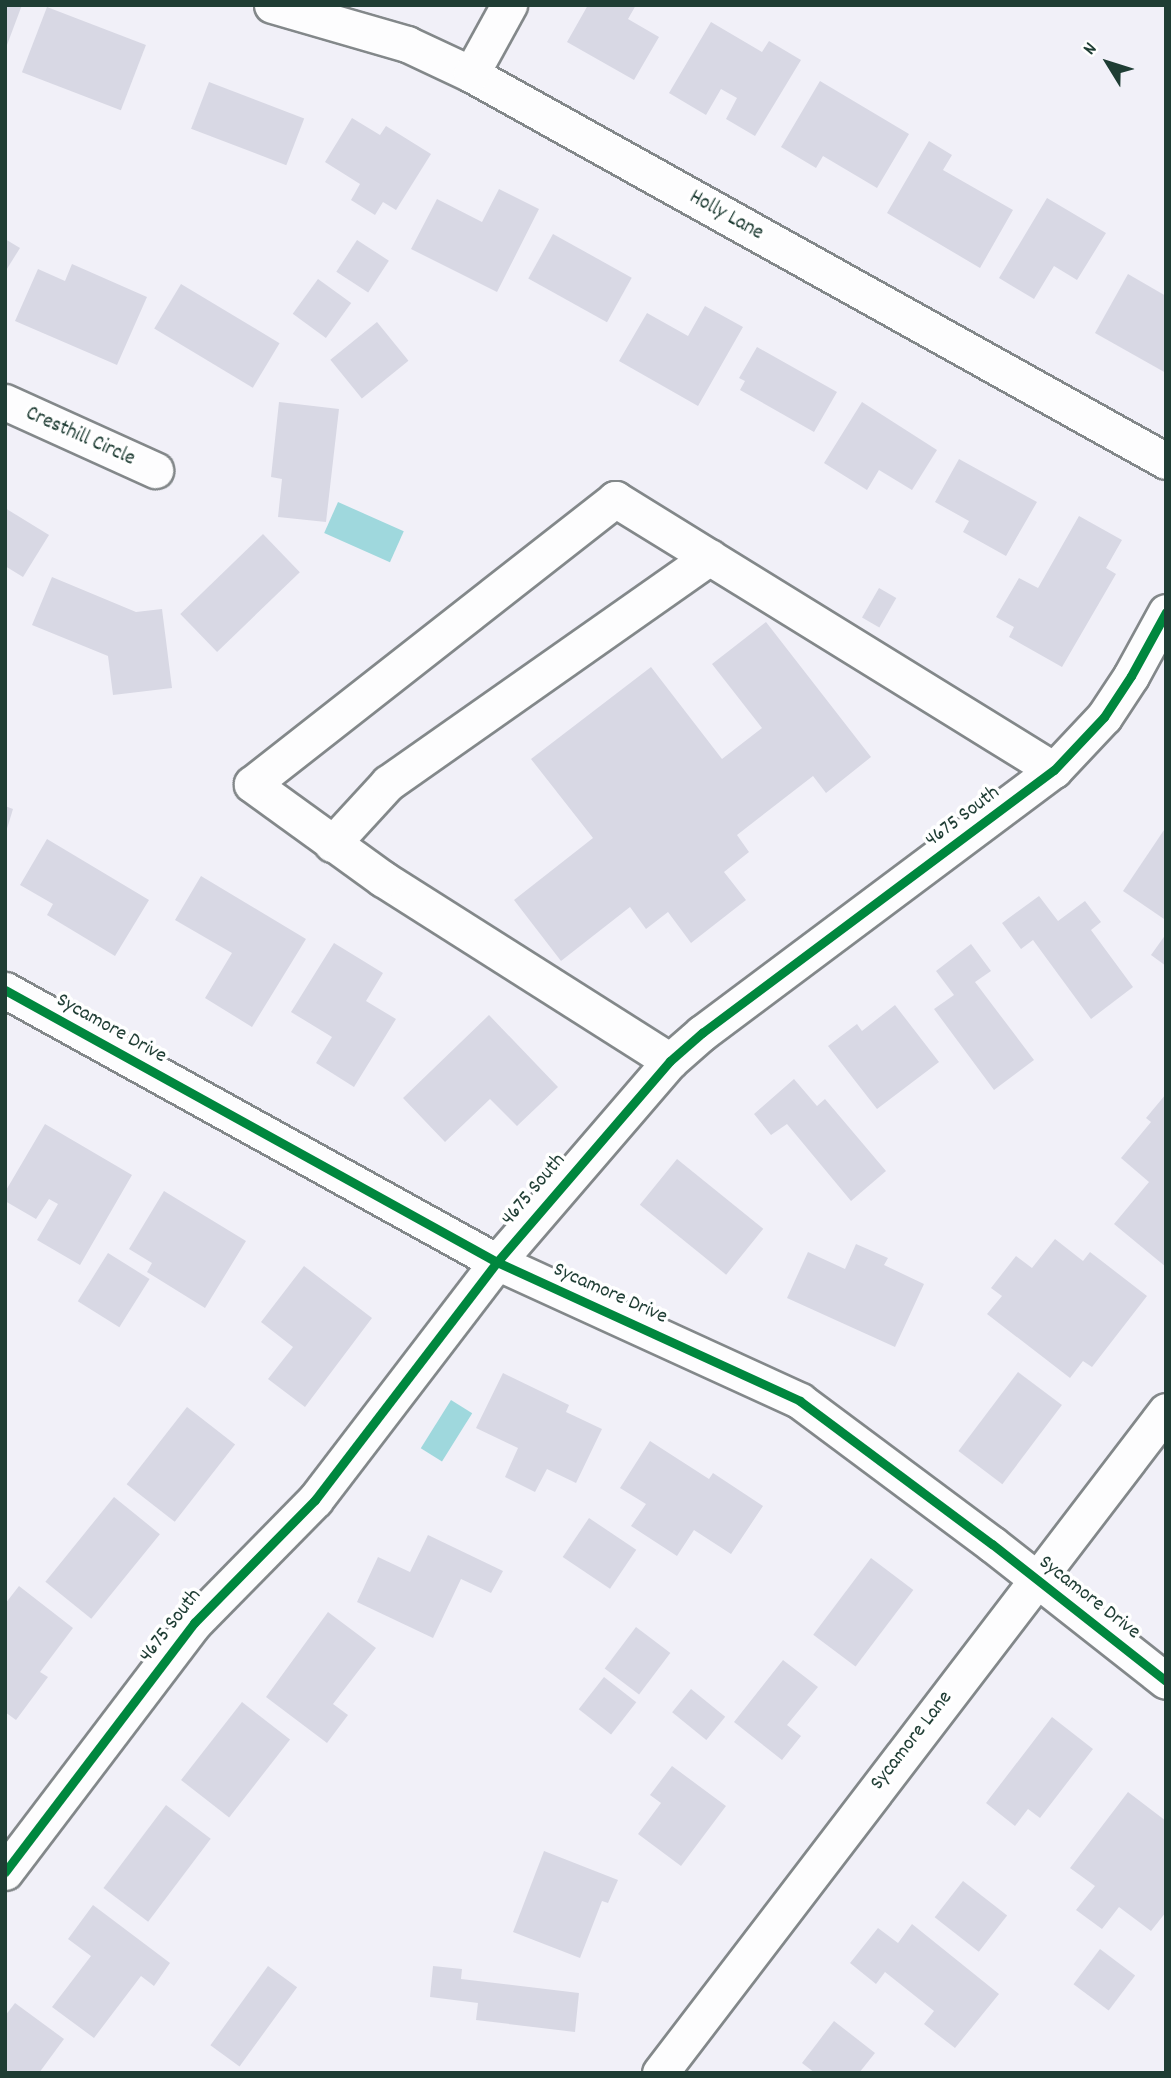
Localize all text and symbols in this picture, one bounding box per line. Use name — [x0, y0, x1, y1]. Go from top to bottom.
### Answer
north arrow — [1073, 28, 1143, 98]
text: N — [1078, 38, 1105, 62]
street label: Holly Lane — [685, 185, 767, 247]
street label: Cresthill Circle — [21, 402, 139, 472]
street label: 4675 South — [921, 781, 1005, 853]
street label: Sycamore Drive — [51, 988, 171, 1070]
street label: 4675 South — [497, 1149, 571, 1231]
street label: Sycamore Drive — [549, 1258, 671, 1330]
street label: Sycamore Drive — [1033, 1550, 1145, 1646]
street label: 4675 South — [134, 1584, 208, 1668]
street label: Sycamore Lane — [865, 1686, 959, 1796]

